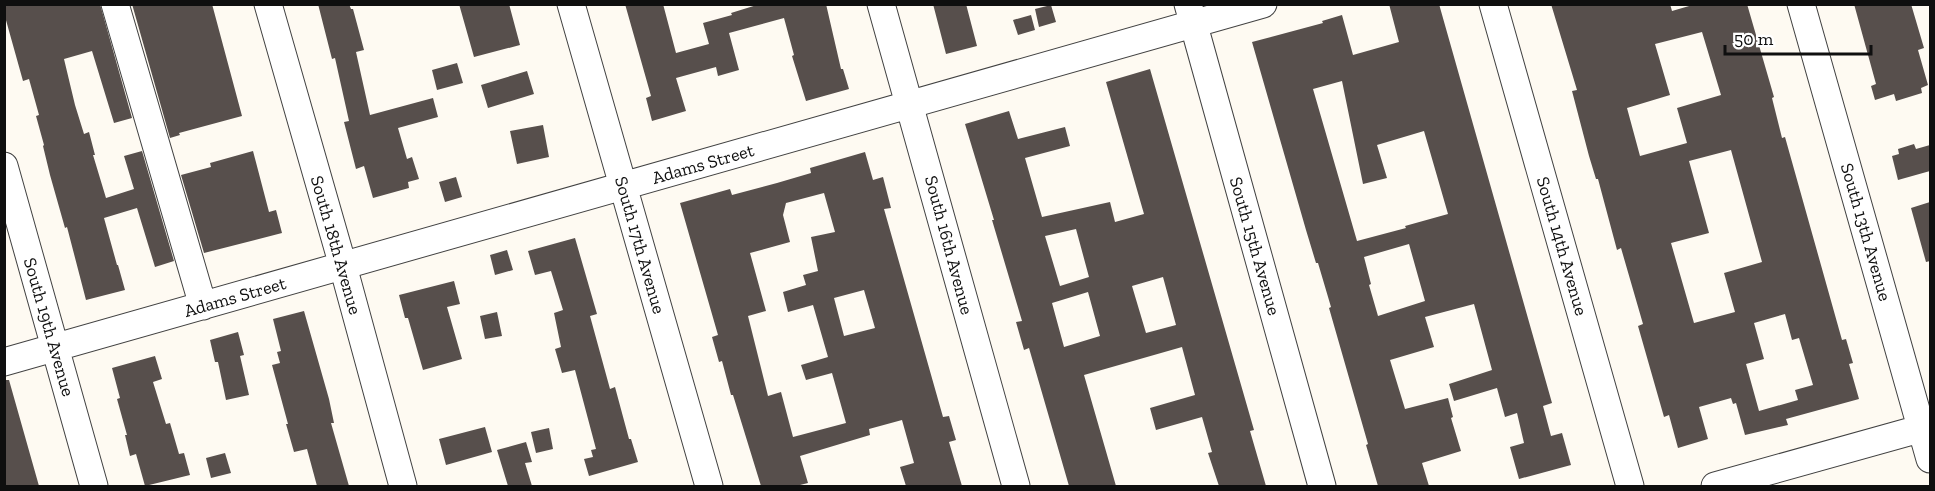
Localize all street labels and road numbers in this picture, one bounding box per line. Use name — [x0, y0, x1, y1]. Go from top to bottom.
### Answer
street label: Adams Street — [650, 139, 757, 189]
street label: South 13th Avenue — [1836, 160, 1896, 304]
street label: South 18th Avenue — [306, 173, 366, 317]
street label: South 16th Avenue — [920, 173, 978, 317]
street label: South 17th Avenue — [610, 174, 670, 316]
street label: South 15th Avenue — [1225, 174, 1285, 318]
street label: South 14th Avenue — [1532, 174, 1592, 318]
street label: South 19th Avenue — [19, 255, 79, 399]
street label: Adams Street — [182, 272, 289, 322]

